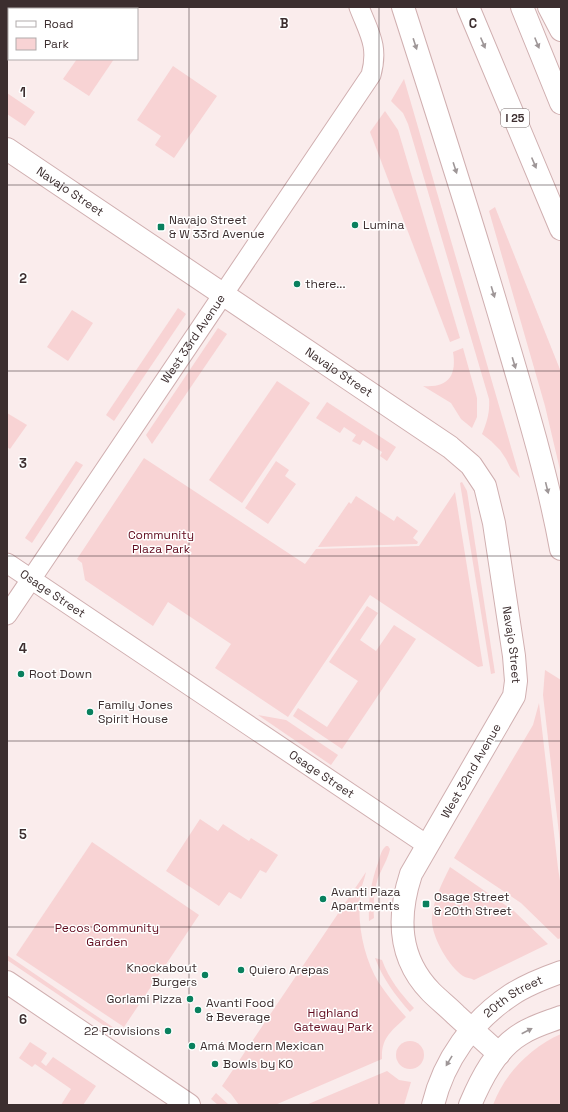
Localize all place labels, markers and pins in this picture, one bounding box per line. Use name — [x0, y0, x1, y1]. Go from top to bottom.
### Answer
place label: Navajo Street & W 33rd Avenue — [169, 212, 265, 242]
place label: Lumina — [363, 217, 404, 233]
marker: Lumina — [350, 220, 360, 230]
marker: Navajo Street & W 33rd Avenue — [156, 222, 166, 232]
place label: there... — [305, 276, 345, 292]
marker: there... — [292, 279, 302, 289]
place label: Root Down — [29, 666, 92, 682]
marker: Root Down — [16, 669, 26, 679]
place label: Family Jones Spirit House — [98, 697, 173, 727]
marker: Family Jones Spirit House — [85, 707, 95, 717]
place label: Avanti Plaza Apartments — [331, 884, 401, 914]
place label: Osage Street & 20th Street — [434, 889, 512, 919]
marker: Avanti Plaza Apartments — [318, 894, 328, 904]
marker: Osage Street & 20th Street — [421, 899, 431, 909]
place label: Knockabout Burgers — [127, 960, 197, 990]
place label: Quiero Arepas — [249, 962, 329, 978]
marker: Quiero Arepas — [236, 965, 246, 975]
marker: Knockabout Burgers — [200, 970, 210, 980]
place label: Gorlami Pizza — [106, 991, 182, 1007]
marker: Gorlami Pizza — [185, 994, 195, 1004]
place label: Avanti Food & Beverage — [206, 995, 274, 1025]
marker: Avanti Food & Beverage — [193, 1005, 203, 1015]
place label: 22 Provisions — [84, 1023, 160, 1039]
marker: 22 Provisions — [163, 1026, 173, 1036]
place label: Amá Modern Mexican — [200, 1038, 324, 1054]
marker: Amá Modern Mexican — [187, 1041, 197, 1051]
place label: Bowls by KO — [223, 1056, 293, 1072]
marker: Bowls by KO — [210, 1059, 220, 1069]

